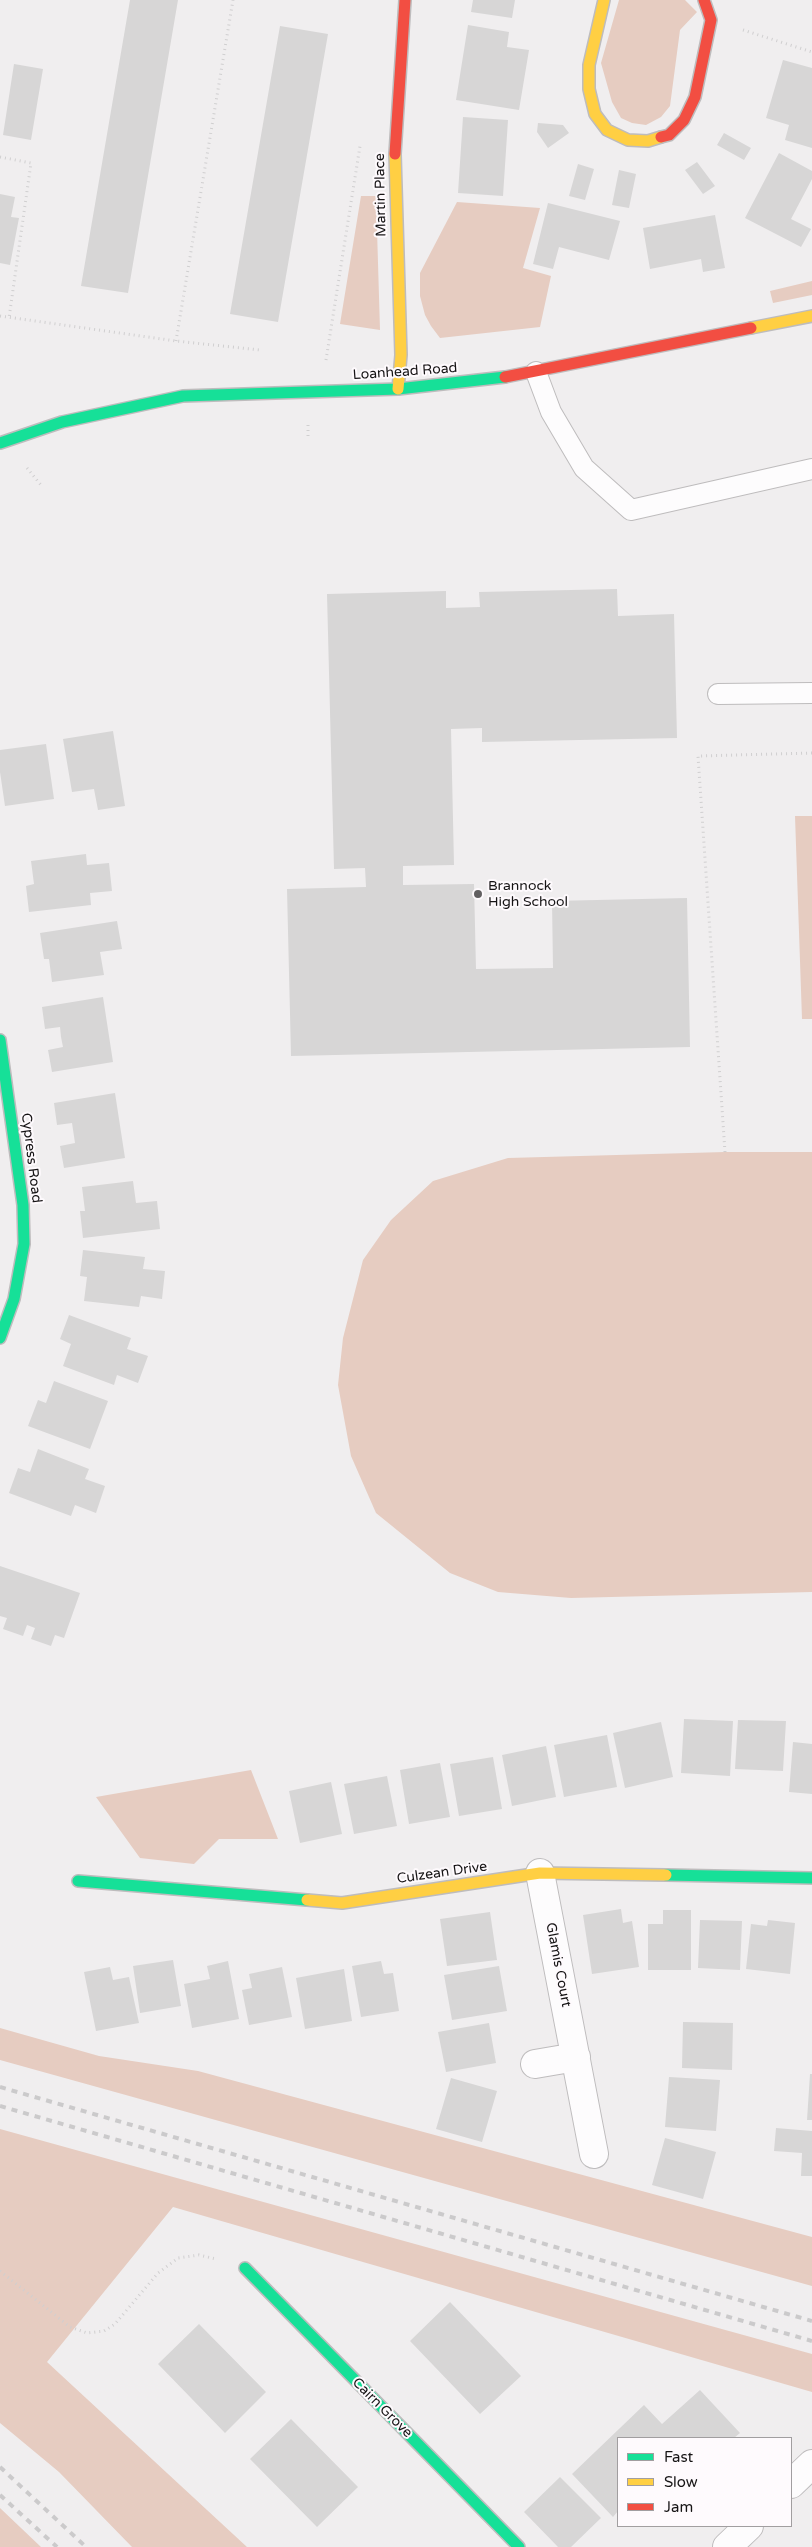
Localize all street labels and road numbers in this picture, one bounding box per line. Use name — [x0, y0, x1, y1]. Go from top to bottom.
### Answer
street label: Martin Place — [372, 153, 390, 237]
street label: Loanhead Road — [352, 360, 458, 384]
street label: Cypress Road — [17, 1112, 45, 1204]
street label: Culzean Drive — [396, 1858, 488, 1888]
street label: Glamis Court — [542, 1921, 574, 2009]
street label: Cairn Grove — [348, 2374, 416, 2442]

